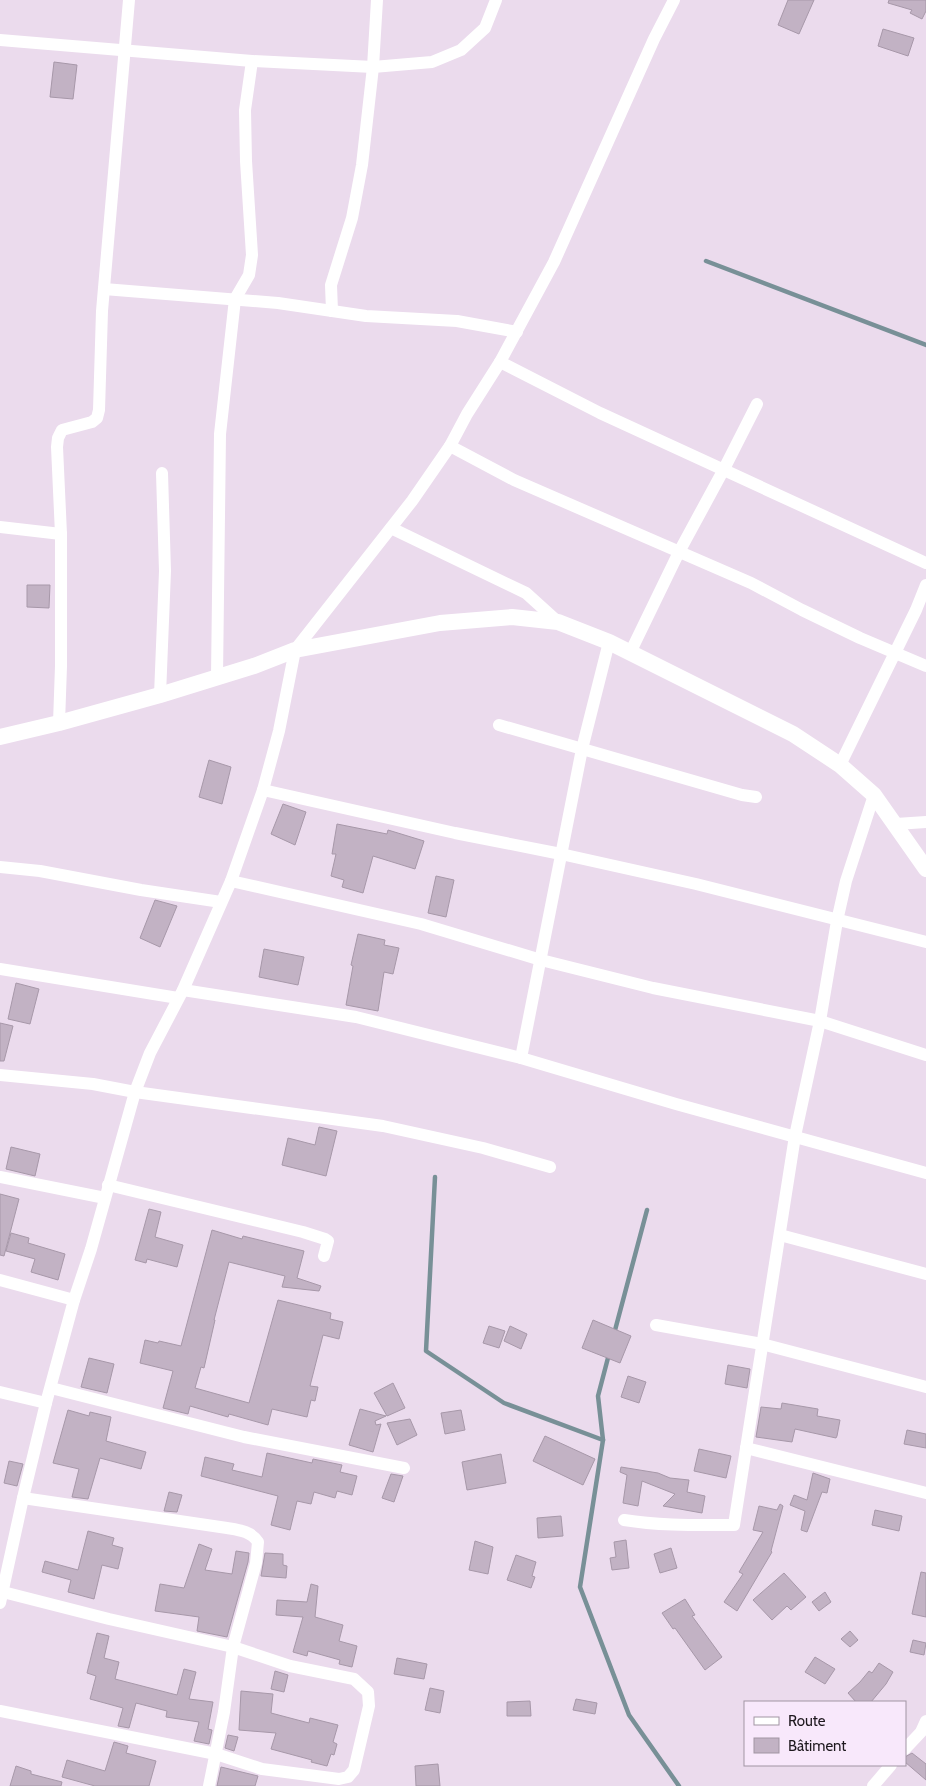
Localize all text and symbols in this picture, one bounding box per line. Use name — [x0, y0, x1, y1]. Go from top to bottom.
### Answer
legend — [744, 1701, 906, 1766]
text: Route — [788, 1712, 826, 1730]
text: Bâtiment — [788, 1737, 846, 1755]

